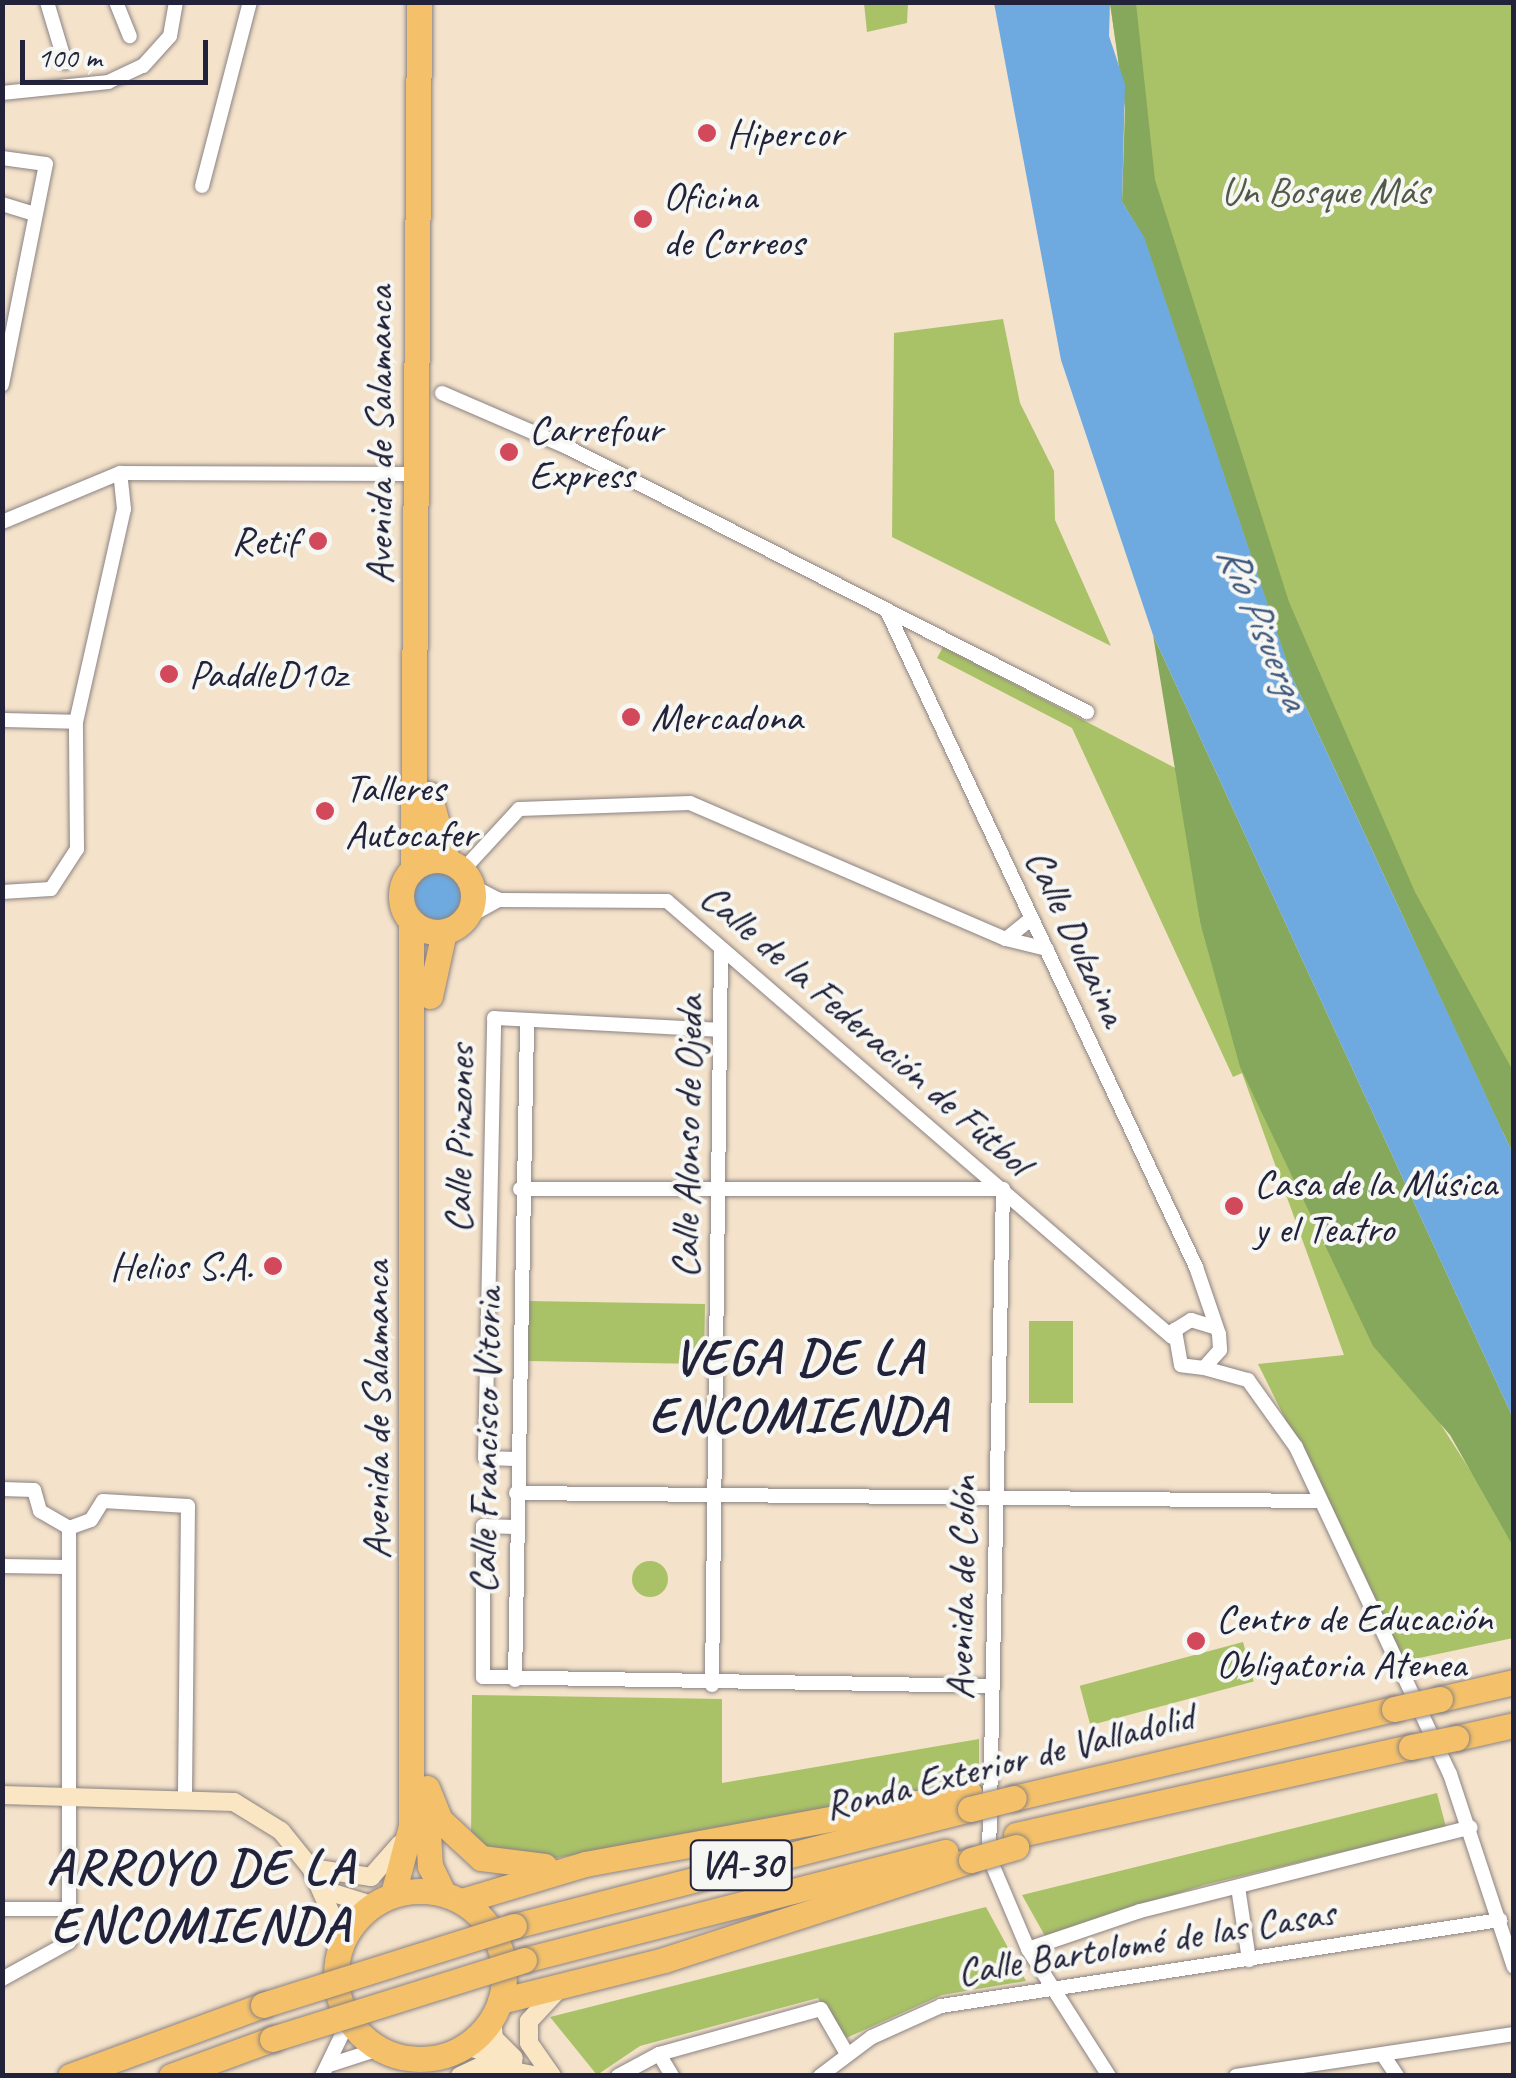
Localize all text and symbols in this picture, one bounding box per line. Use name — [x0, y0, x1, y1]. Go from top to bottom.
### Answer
scale bar — [25, 20, 212, 82]
text: 100 m — [37, 38, 102, 76]
place label: Hipercor — [727, 109, 843, 157]
marker: Hipercor — [696, 122, 718, 144]
park label: Un Bosque Más — [1221, 167, 1429, 215]
place label: Oficina de Correos — [663, 172, 804, 266]
marker: Oficina de Correos — [632, 208, 654, 230]
street label: Avenida de Salamanca — [355, 284, 403, 586]
place label: Carrefour Express — [529, 405, 662, 499]
marker: Carrefour Express — [498, 441, 520, 463]
place label: Retif — [232, 517, 298, 565]
marker: Retif — [307, 530, 329, 552]
water label: Río Pisuerga — [1206, 537, 1320, 717]
place label: PaddleD10z — [189, 650, 346, 698]
marker: PaddleD10z — [158, 663, 180, 685]
place label: Mercadona — [651, 693, 803, 741]
marker: Mercadona — [620, 706, 642, 728]
place label: Talleres Autocafer — [345, 764, 476, 858]
marker: Talleres Autocafer — [314, 800, 336, 822]
street label: Calle Dulzaina — [1015, 841, 1139, 1033]
street label: Calle de la Federación de Fútbol — [691, 872, 1041, 1186]
street label: Calle Alonso de Ojeda — [661, 996, 713, 1278]
street label: Calle Pinzones — [433, 1044, 485, 1234]
place label: Casa de la Música y el Teatro — [1254, 1159, 1497, 1253]
marker: Casa de la Música y el Teatro — [1223, 1195, 1245, 1217]
place label: Helios S.A. — [110, 1242, 253, 1290]
marker: Helios S.A. — [262, 1255, 284, 1277]
street label: Avenida de Salamanca — [352, 1259, 400, 1561]
street label: Calle Francisco Vitoria — [458, 1287, 512, 1595]
district label: VEGA DE LA ENCOMIENDA — [649, 1326, 949, 1444]
street label: Avenida de Colón — [935, 1476, 987, 1700]
place label: Centro de Educación Obligatoria Atenea — [1216, 1594, 1492, 1688]
marker: Centro de Educación Obligatoria Atenea — [1185, 1630, 1207, 1652]
street label: Ronda Exterior de Valladolid — [819, 1692, 1199, 1830]
road number: VA-30 — [688, 1832, 794, 1898]
district label: ARROYO DE LA ENCOMIENDA — [48, 1836, 354, 1954]
street label: Calle Bartolomé de las Casas — [953, 1888, 1339, 1996]

